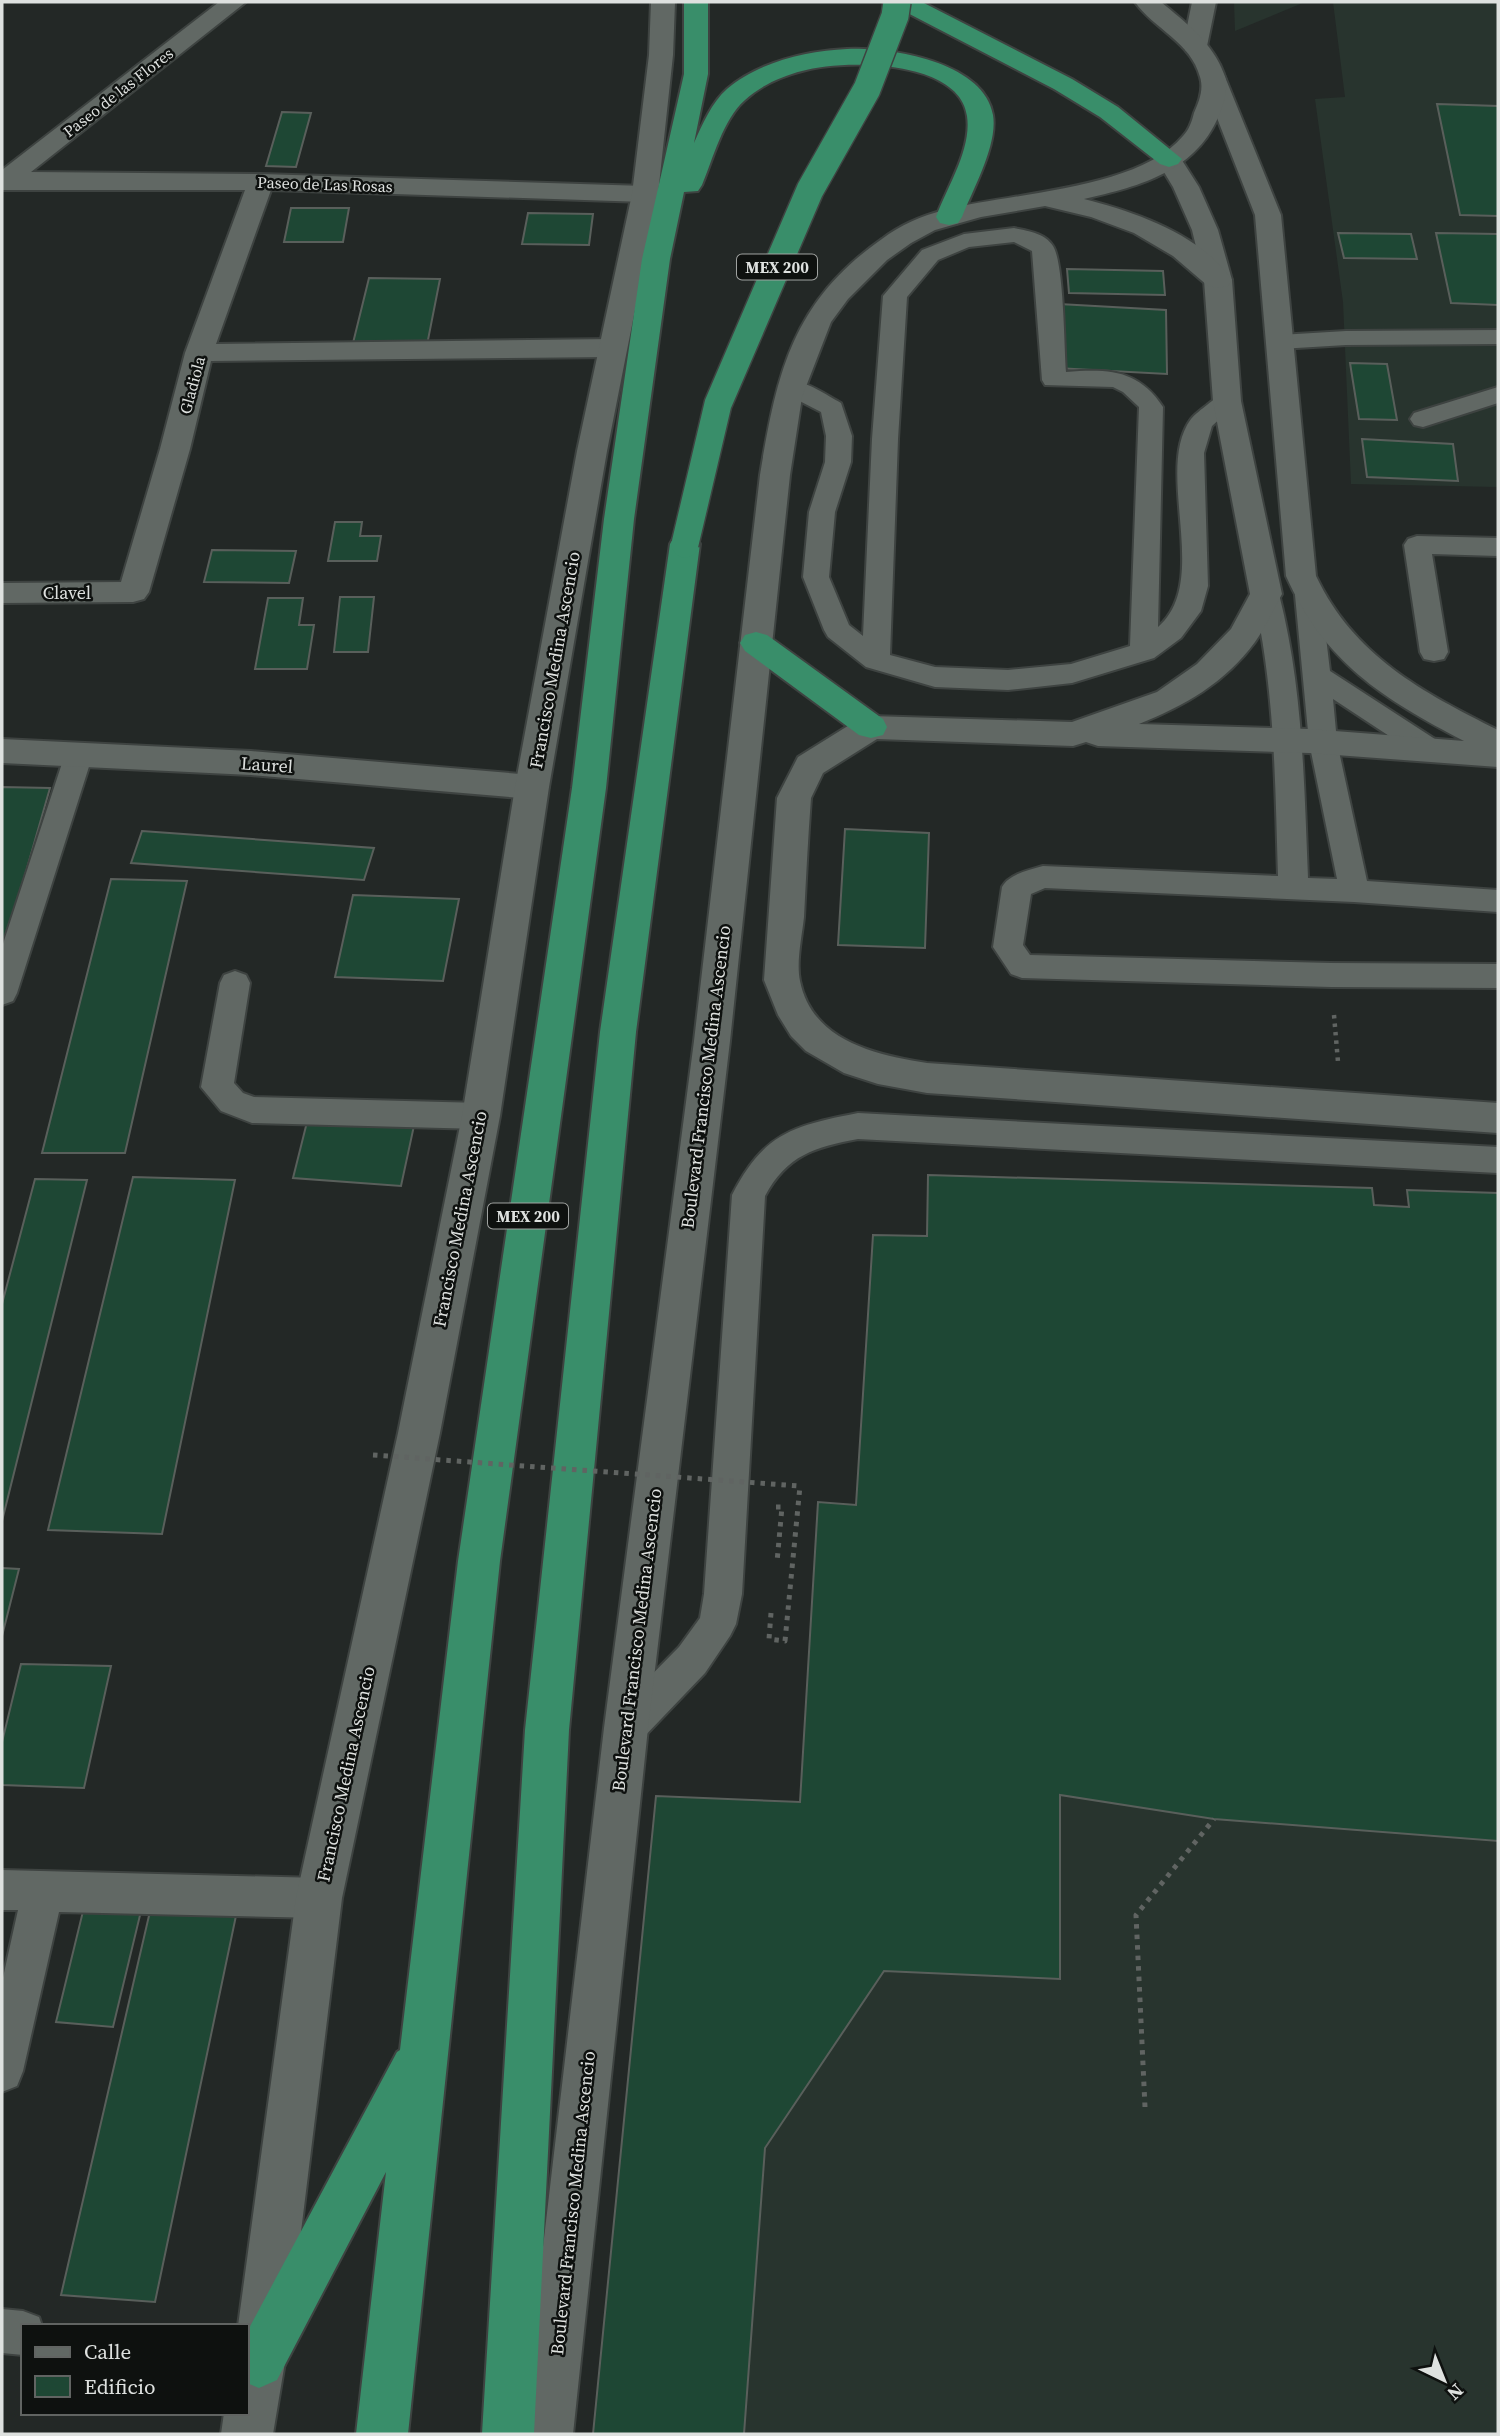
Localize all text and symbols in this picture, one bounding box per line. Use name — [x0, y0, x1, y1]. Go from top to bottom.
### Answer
street label: Paseo de las Flores — [58, 42, 178, 142]
street label: Paseo de Las Rosas — [257, 171, 393, 197]
road number: MEX 200 — [737, 255, 817, 280]
street label: Gladiola — [174, 353, 210, 416]
street label: Francisco Medina Ascencio — [523, 549, 586, 770]
street label: Clavel — [43, 580, 91, 605]
street label: Laurel — [240, 750, 294, 779]
street label: Boulevard Francisco Medina Ascencio — [674, 924, 737, 1230]
street label: Francisco Medina Ascencio — [426, 1109, 493, 1329]
road number: MEX 200 — [488, 1204, 568, 1228]
street label: Boulevard Francisco Medina Ascencio — [605, 1487, 668, 1793]
street label: Francisco Medina Ascencio — [310, 1664, 381, 1884]
street label: Boulevard Francisco Medina Ascencio — [544, 2050, 601, 2356]
legend — [21, 2324, 248, 2415]
text: Calle — [84, 2337, 131, 2366]
north arrow — [1409, 2345, 1479, 2415]
text: Edificio — [84, 2372, 156, 2401]
text: N — [1442, 2378, 1470, 2407]

